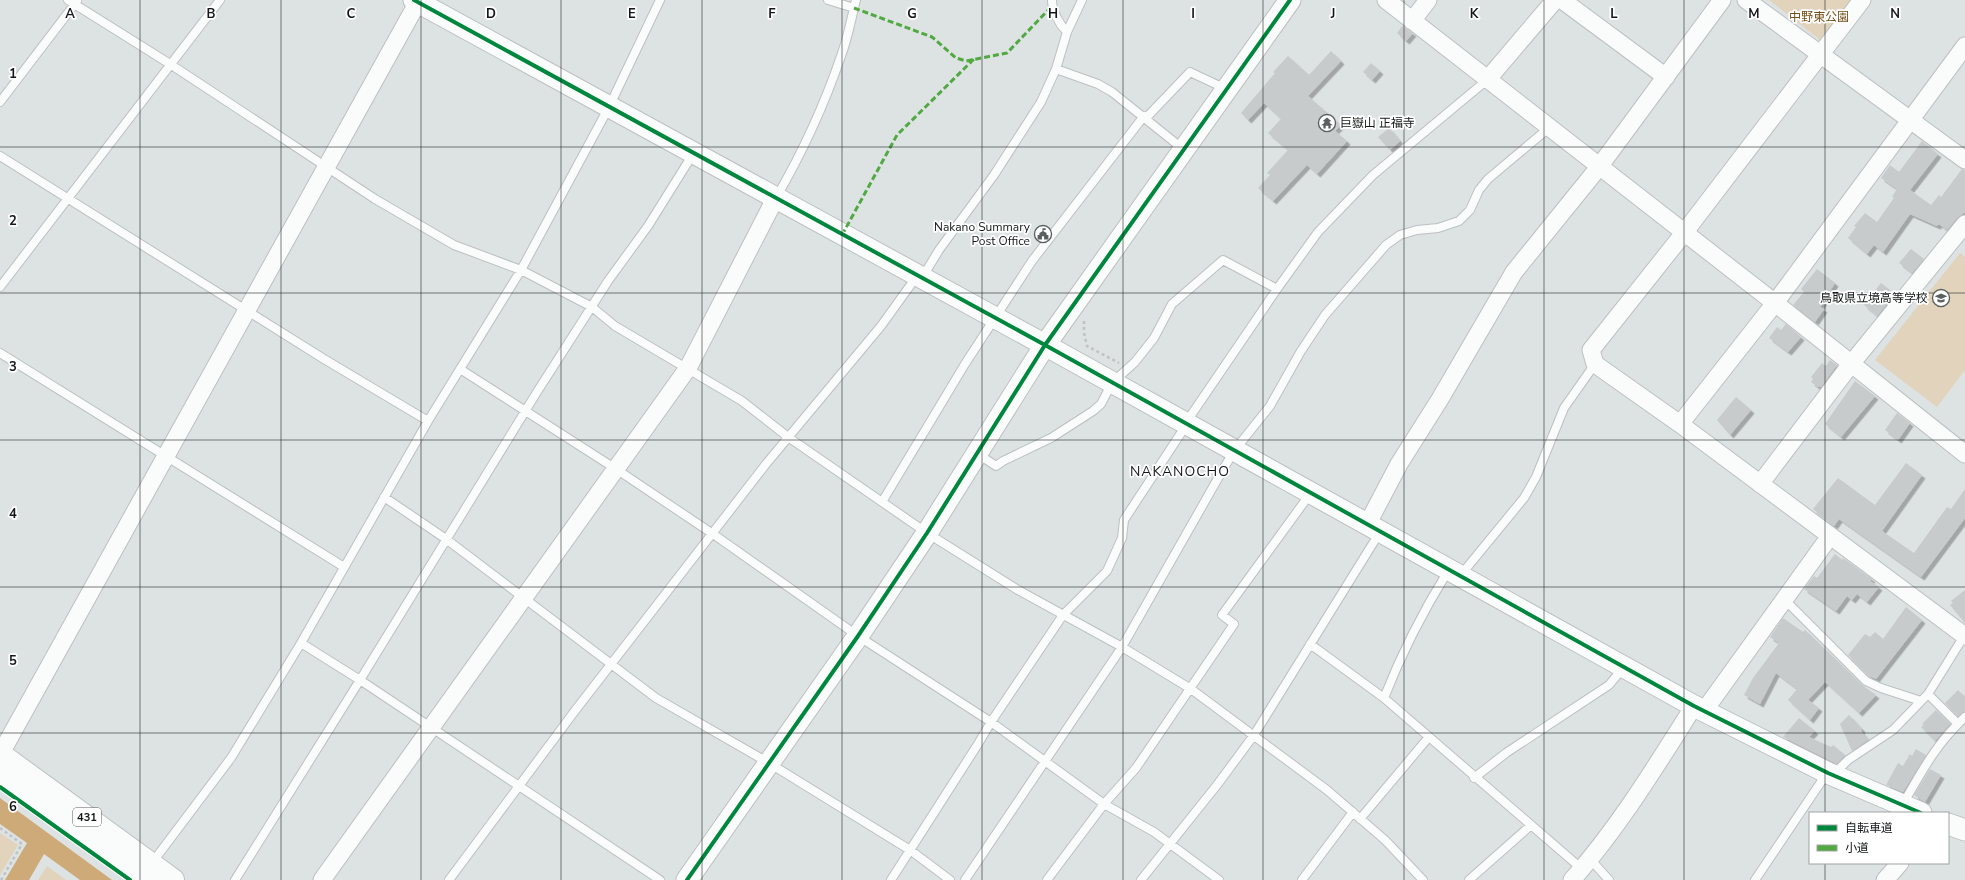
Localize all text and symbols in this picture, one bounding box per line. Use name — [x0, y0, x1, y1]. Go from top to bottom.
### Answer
text: A — [65, 5, 75, 23]
text: B — [207, 5, 216, 23]
text: C — [347, 5, 356, 23]
text: D — [486, 5, 496, 23]
text: E — [628, 5, 636, 23]
text: F — [768, 5, 776, 23]
text: G — [907, 5, 917, 23]
text: H — [1048, 5, 1058, 23]
text: I — [1191, 5, 1195, 23]
text: J — [1330, 5, 1335, 23]
text: K — [1470, 5, 1479, 23]
text: L — [1610, 5, 1618, 23]
text: M — [1748, 5, 1760, 23]
text: N — [1890, 5, 1900, 23]
park label: 中野東公園 — [1789, 9, 1849, 25]
text: 1 — [9, 65, 17, 83]
temple icon: 巨嶽山 正福寺 — [1317, 113, 1337, 133]
place label: 巨嶽山 正福寺 — [1340, 115, 1415, 131]
text: 2 — [9, 212, 17, 230]
place label: Nakano Summary Post Office — [934, 219, 1031, 249]
public building icon: Nakano Summary Post Office — [1033, 224, 1053, 244]
school or university icon: 鳥取県立境高等学校 — [1931, 288, 1951, 308]
place label: 鳥取県立境高等学校 — [1820, 290, 1928, 306]
text: 3 — [9, 358, 17, 376]
district label: NAKANOCHO — [1130, 462, 1230, 481]
text: 4 — [9, 505, 17, 523]
text: 5 — [9, 652, 17, 670]
text: 6 — [9, 798, 17, 816]
road number: 431 — [73, 808, 101, 826]
legend — [1809, 812, 1949, 864]
text: 自転車道 — [1845, 820, 1893, 836]
text: 小道 — [1845, 840, 1869, 856]

